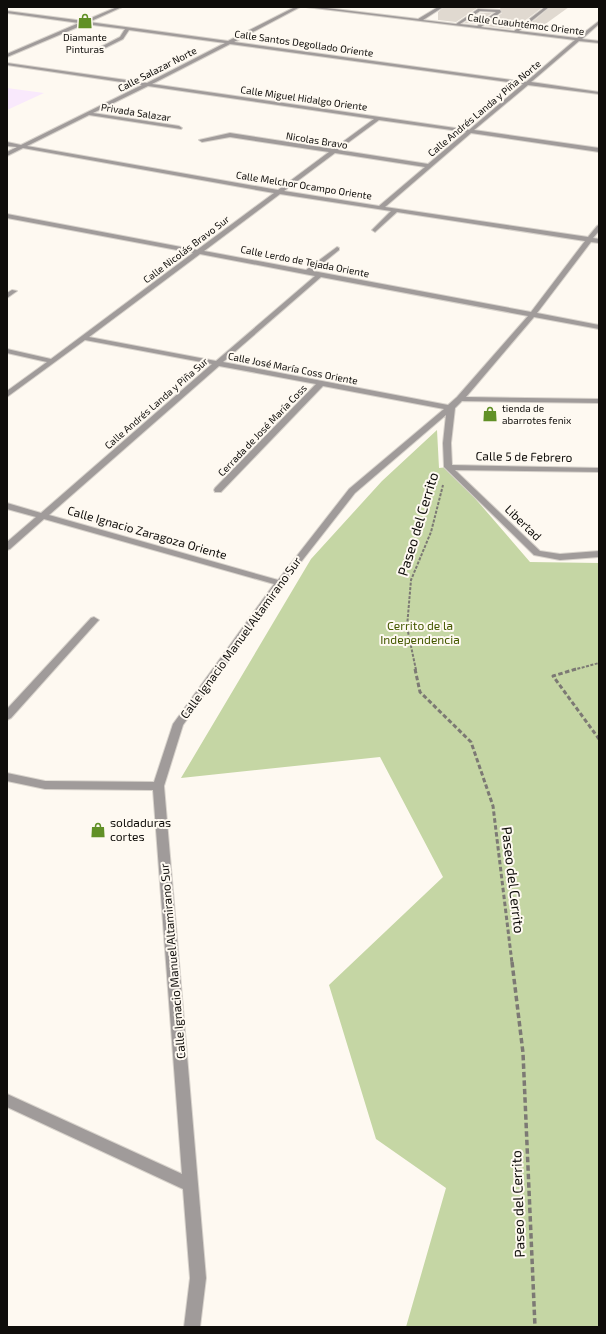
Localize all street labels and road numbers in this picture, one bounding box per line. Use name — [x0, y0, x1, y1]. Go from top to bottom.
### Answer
street label: Calle Cuauhtémoc Oriente — [467, 11, 585, 37]
street label: Calle Santos Degollado Oriente — [234, 27, 374, 59]
street label: Calle Salazar Norte — [116, 44, 198, 94]
street label: Calle Andrés Landa y Piña Norte — [425, 57, 543, 159]
street label: Calle Miguel Hidalgo Oriente — [240, 83, 368, 113]
street label: Privada Salazar — [100, 101, 172, 123]
street label: Nicolas Bravo — [285, 129, 349, 151]
street label: Calle Melchor Ocampo Oriente — [235, 168, 373, 202]
street label: Calle Nicolás Bravo Sur — [141, 213, 231, 285]
street label: Calle Lerdo de Tejada Oriente — [240, 243, 370, 279]
street label: Calle José María Coss Oriente — [227, 350, 359, 386]
street label: Calle Andrés Landa y Piña Sur — [102, 355, 210, 451]
street label: Cerrada de José María Coss — [215, 382, 309, 478]
street label: Calle 5 de Febrero — [475, 448, 573, 464]
street label: Paseo del Cerrito — [394, 470, 441, 578]
street label: Libertad — [503, 502, 545, 543]
street label: Calle Ignacio Zaragoza Oriente — [66, 503, 229, 562]
street label: Calle Ignacio Manuel Altamirano Sur — [177, 554, 304, 721]
street label: Paseo del Cerrito — [499, 826, 528, 934]
street label: Calle Ignacio Manuel Altamirano Sur — [156, 863, 188, 1059]
street label: Paseo del Cerrito — [507, 1150, 528, 1258]

